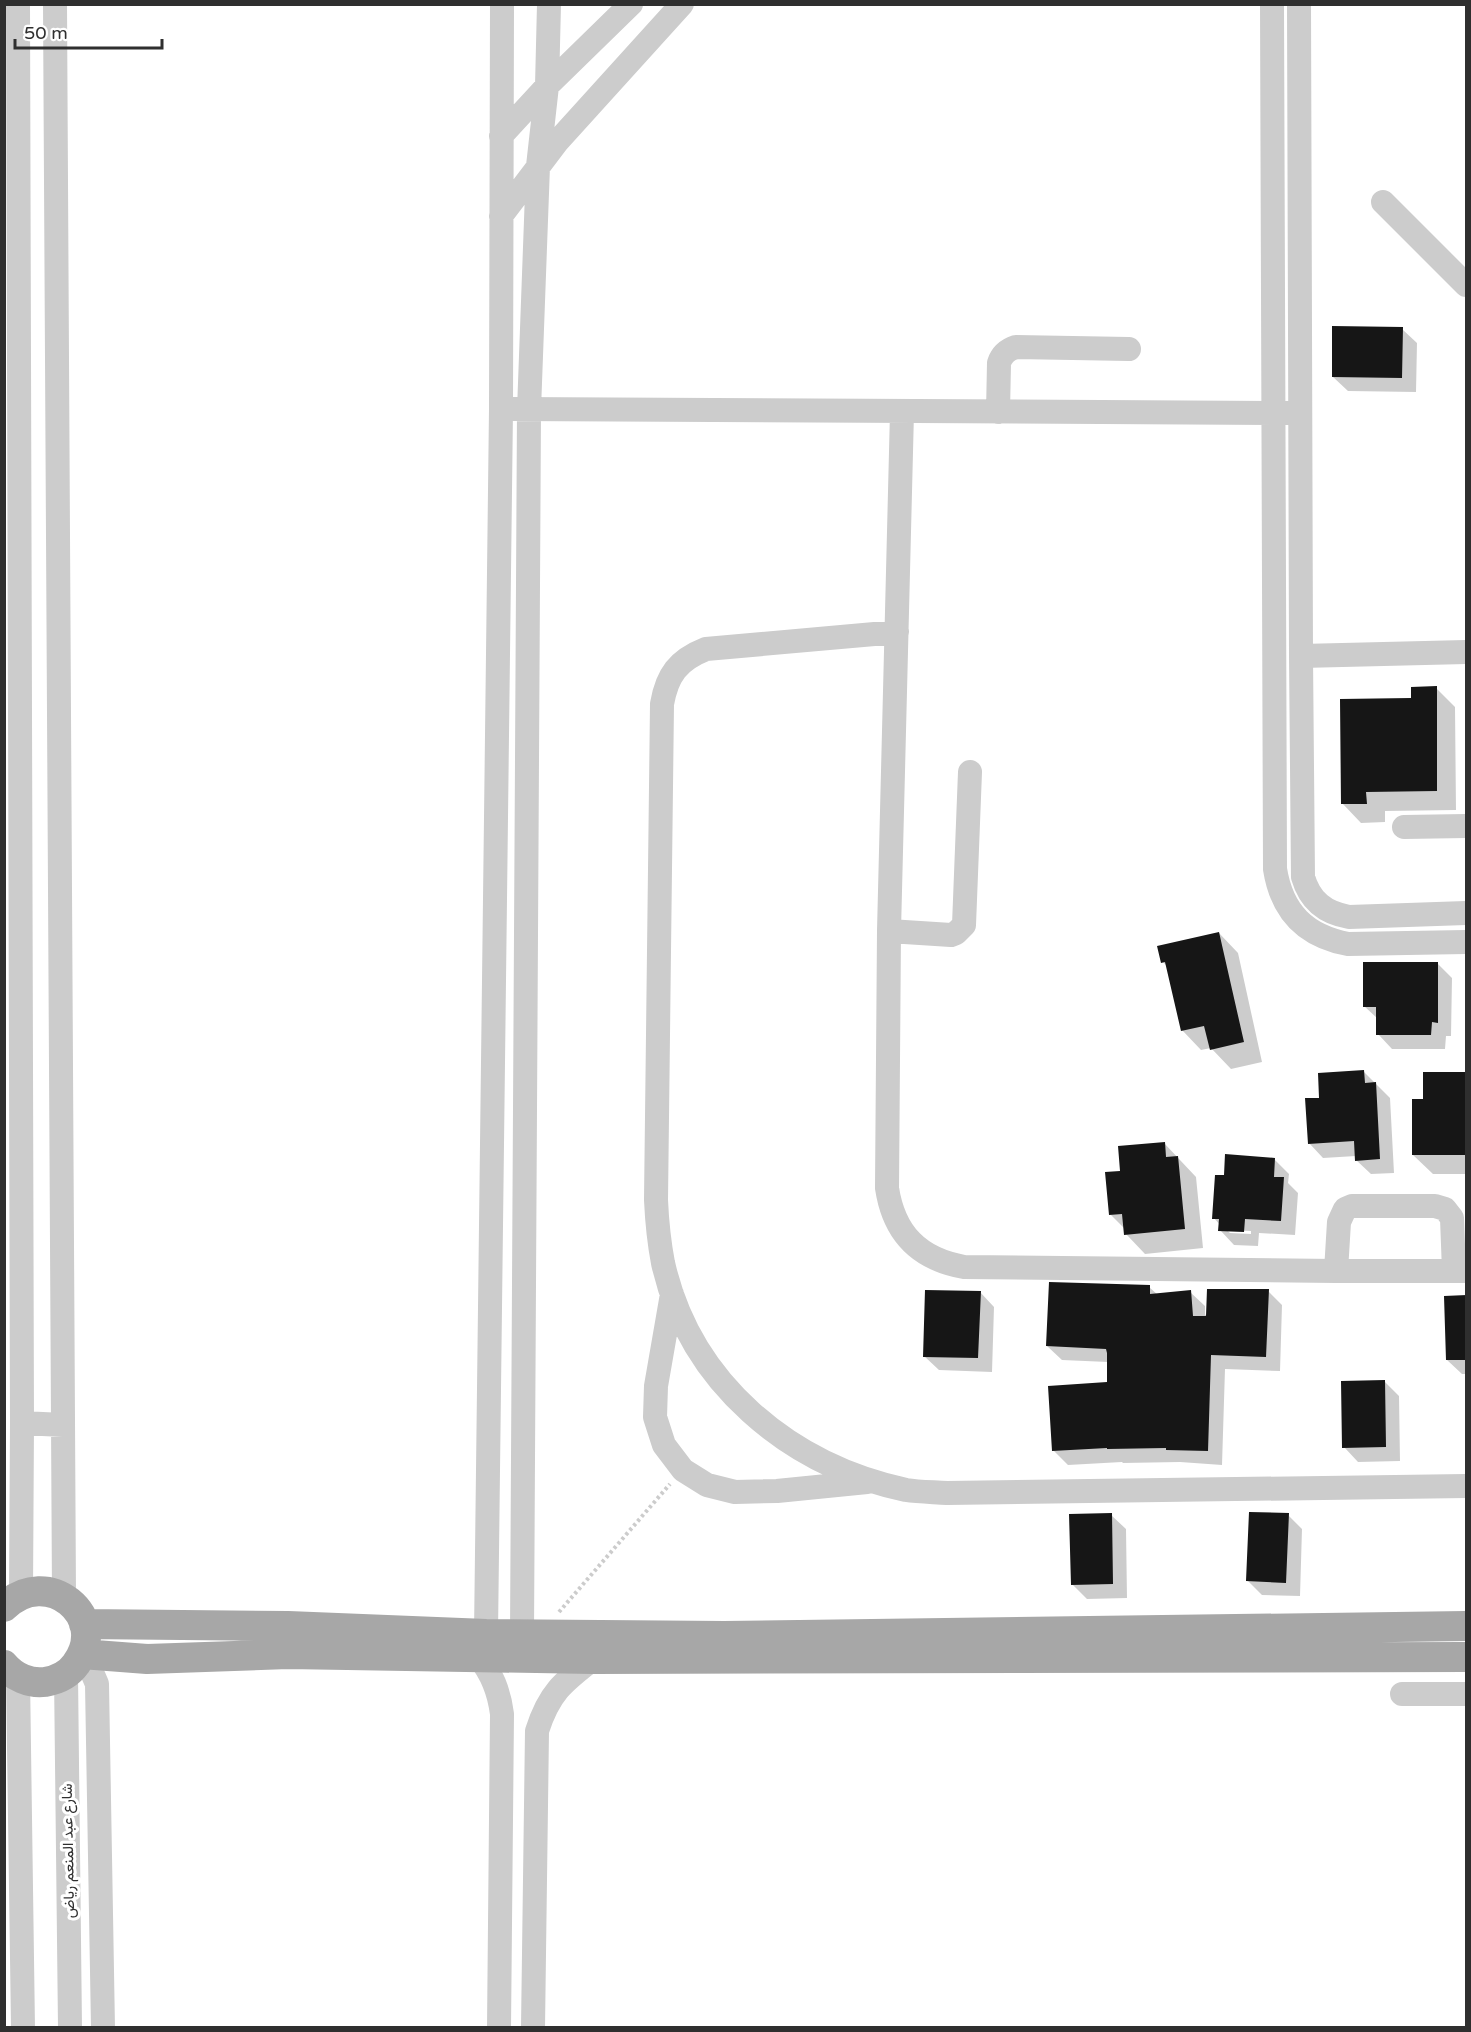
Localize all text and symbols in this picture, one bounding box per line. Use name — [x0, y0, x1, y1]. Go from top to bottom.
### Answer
scale bar — [15, 12, 162, 50]
text: 50 m — [24, 22, 68, 44]
street label: شارع عبد المنعم رياض — [58, 1783, 80, 1919]

